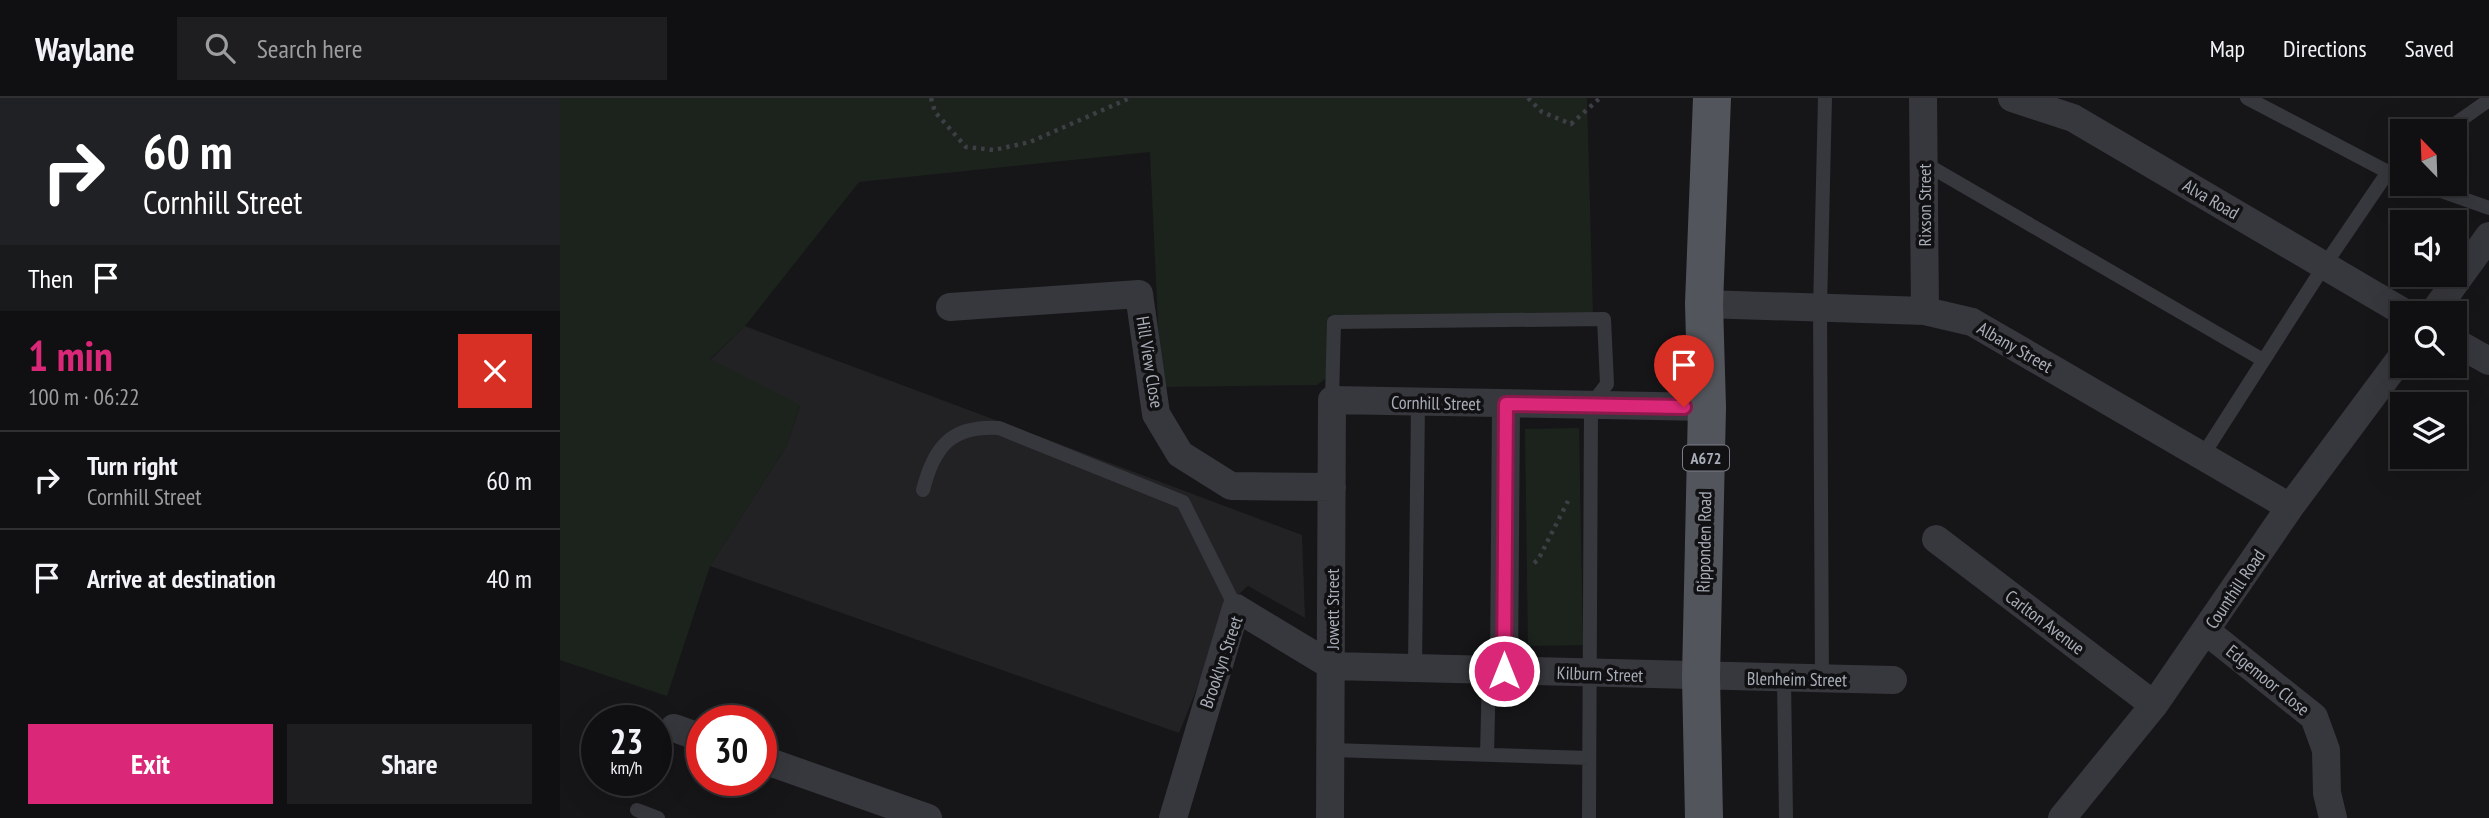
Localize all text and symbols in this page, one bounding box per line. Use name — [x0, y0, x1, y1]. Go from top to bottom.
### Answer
search box — [177, 17, 667, 80]
text: Waylane — [35, 27, 135, 70]
icon: search — [201, 29, 239, 67]
text: Search here — [257, 32, 362, 65]
text: Map — [2210, 33, 2245, 64]
text: Directions — [2283, 33, 2367, 64]
text: Saved — [2405, 33, 2454, 64]
text: 60 m — [143, 119, 232, 183]
north arrow — [2390, 119, 2468, 196]
map controls — [2390, 119, 2467, 469]
icon: right — [28, 126, 119, 217]
street label: Rixson Street — [1913, 164, 1936, 246]
street label: Alva Road — [2179, 174, 2243, 224]
text: Cornhill Street — [143, 181, 302, 223]
button: sound — [2390, 210, 2467, 287]
icon: arrive — [87, 259, 125, 297]
text: Then — [28, 262, 73, 295]
button: search — [2390, 301, 2467, 378]
street label: Hill View Close — [1131, 314, 1169, 410]
street label: Albany Street — [1973, 316, 2057, 378]
text: 1 min — [28, 328, 113, 383]
button: close — [458, 334, 532, 408]
pin — [1654, 335, 1714, 407]
icon: arrive — [1665, 346, 1703, 384]
text: 100 m · 06:22 — [28, 382, 140, 411]
street label: Cornhill Street — [1391, 391, 1481, 415]
button: layers — [2390, 392, 2467, 469]
road number: A672 — [1683, 446, 1729, 470]
text: Turn right — [87, 449, 178, 482]
icon: right — [28, 461, 66, 499]
text: 60 m — [486, 464, 532, 497]
text: Cornhill Street — [87, 482, 202, 511]
street label: Ripponden Road — [1692, 491, 1716, 593]
street label: Counthill Road — [2200, 545, 2270, 633]
icon: arrive — [28, 559, 66, 597]
text: Arrive at destination — [87, 562, 276, 595]
text: 40 m — [486, 562, 532, 595]
street label: Jowett Street — [1321, 569, 1344, 650]
street label: Carlton Avenue — [2001, 585, 2089, 659]
street label: Brooklyn Street — [1195, 613, 1247, 711]
position arrow — [1467, 634, 1541, 708]
street label: Edgemoor Close — [2222, 639, 2314, 721]
street label: Kilburn Street — [1556, 661, 1644, 687]
street label: Blenheim Street — [1747, 667, 1847, 691]
speed limit sign: 30 — [686, 705, 777, 796]
text: 23 — [610, 718, 643, 764]
button: Exit — [28, 724, 273, 804]
button: Share — [287, 724, 532, 804]
text: km/h — [611, 756, 642, 779]

